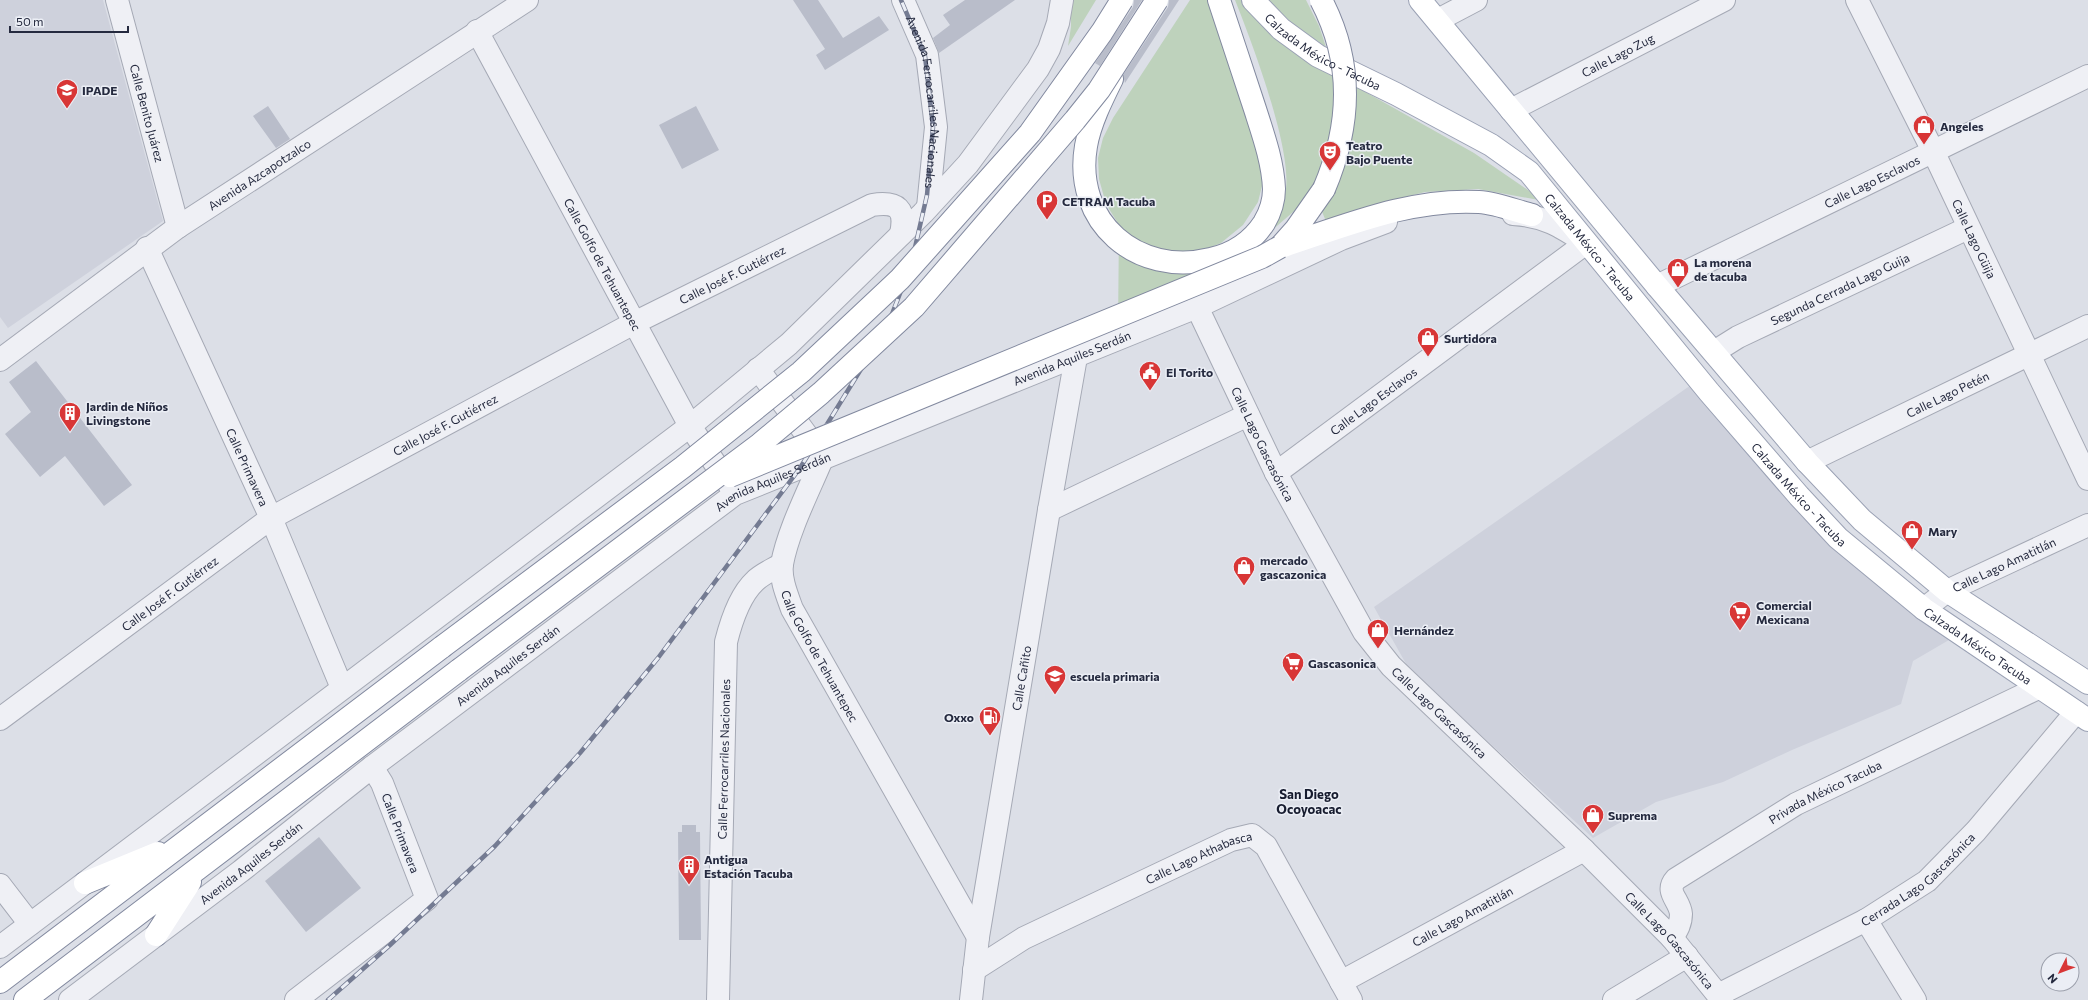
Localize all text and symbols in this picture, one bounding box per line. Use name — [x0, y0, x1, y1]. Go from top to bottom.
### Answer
scale bar — [10, 8, 128, 34]
street label: Calzada México - Tacuba — [1262, 10, 1383, 93]
street label: Avenida Ferrocarriles Nacionales — [904, 13, 943, 189]
text: 50 m — [16, 14, 44, 28]
street label: Calle Lago Zug — [1579, 30, 1657, 79]
street label: Calle Benito Juárez — [127, 62, 167, 164]
school or university icon: IPADE — [54, 77, 80, 110]
place label: IPADE — [82, 83, 117, 97]
shop icon: Angeles — [1911, 113, 1937, 146]
place label: Angeles — [1940, 119, 1984, 133]
street label: Avenida Azcapotzalco — [205, 136, 313, 213]
place label: Teatro Bajo Puente — [1346, 138, 1412, 166]
theatre icon: Teatro Bajo Puente — [1317, 139, 1343, 172]
street label: Calle Lago Esclavos — [1822, 152, 1922, 210]
parking icon: CETRAM Tacuba — [1034, 188, 1060, 221]
street label: Calzada México - Tacuba — [1542, 190, 1638, 303]
place label: CETRAM Tacuba — [1062, 194, 1155, 208]
street label: Calle Golfo de Tehuantepec — [561, 196, 644, 333]
street label: Calle Lago Güija — [1950, 197, 1999, 281]
street label: Calle José F. Gutiérrez — [677, 242, 787, 307]
street label: Segunda Cerrada Lago Guija — [1768, 250, 1911, 328]
place label: La morena de tacuba — [1694, 255, 1752, 283]
shop icon: La morena de tacuba — [1665, 256, 1691, 289]
shop icon: Surtidora — [1415, 325, 1441, 358]
street label: Avenida Aquiles Serdán — [1011, 328, 1133, 388]
place label: Surtidora — [1444, 331, 1497, 345]
public building icon: El Torito — [1137, 359, 1163, 392]
street label: Calle Lago Esclavos — [1327, 364, 1419, 438]
place label: El Torito — [1166, 365, 1213, 379]
street label: Calle Lago Petén — [1904, 368, 1991, 420]
street label: Calle Lago Gascasónica — [1229, 384, 1297, 504]
street label: Calle José F. Gutiérrez — [390, 391, 500, 458]
place label: Jardin de Niños Livingstone — [86, 399, 169, 427]
building icon: Jardin de Niños Livingstone — [57, 400, 83, 433]
street label: Calle Primavera — [224, 426, 272, 508]
street label: Calzada México - Tacuba — [1749, 440, 1849, 549]
street label: Avenida Aquiles Serdán — [712, 449, 832, 514]
shop icon: Mary — [1899, 518, 1925, 551]
place label: Mary — [1928, 524, 1958, 538]
street label: Calle Lago Amatitlán — [1950, 534, 2058, 595]
street label: Calle José F. Gutiérrez — [118, 553, 220, 634]
place label: mercado gascazonica — [1260, 553, 1326, 581]
shop icon: mercado gascazonica — [1231, 554, 1257, 587]
street label: Calle Golfo de Tehuantepec — [779, 588, 862, 724]
place label: Comercial Mexicana — [1756, 598, 1812, 626]
supermarket icon: Comercial Mexicana — [1727, 599, 1753, 632]
street label: Calzada México Tacuba — [1921, 604, 2034, 687]
shop icon: Hernández — [1365, 617, 1391, 650]
street label: Avenida Aquiles Serdán — [453, 622, 562, 708]
place label: Hernández — [1394, 623, 1454, 637]
street label: Calle Cañito — [1009, 644, 1033, 712]
supermarket icon: Gascasonica — [1280, 650, 1306, 683]
place label: Gascasonica — [1308, 656, 1376, 670]
school or university icon: escuela primaria — [1042, 663, 1068, 696]
street label: Calle Lago Gascasónica — [1389, 664, 1490, 761]
place label: escuela primaria — [1070, 669, 1160, 683]
street label: Calle Ferrocarriles Nacionales — [715, 679, 732, 839]
fuel station icon: Oxxo — [977, 704, 1003, 737]
place label: Oxxo — [944, 710, 974, 724]
street label: Privada México Tacuba — [1766, 757, 1884, 826]
district label: San Diego Ocoyoacac — [1276, 786, 1342, 817]
street label: Calle Primavera — [379, 791, 423, 875]
shop icon: Suprema — [1580, 802, 1606, 835]
place label: Suprema — [1608, 808, 1657, 822]
street label: Avenida Aquiles Serdán — [197, 818, 305, 907]
street label: Calle Lago Athabasca — [1143, 828, 1253, 887]
street label: Cerrada Lago Gascasónica — [1858, 830, 1977, 929]
place label: Antigua Estación Tacuba — [704, 852, 793, 880]
building icon: Antigua Estación Tacuba — [676, 853, 702, 886]
street label: Calle Lago Amatitlán — [1409, 883, 1515, 949]
street label: Calle Lago Gascasónica — [1622, 888, 1717, 991]
north arrow — [2040, 952, 2080, 992]
text: N — [2045, 972, 2060, 986]

